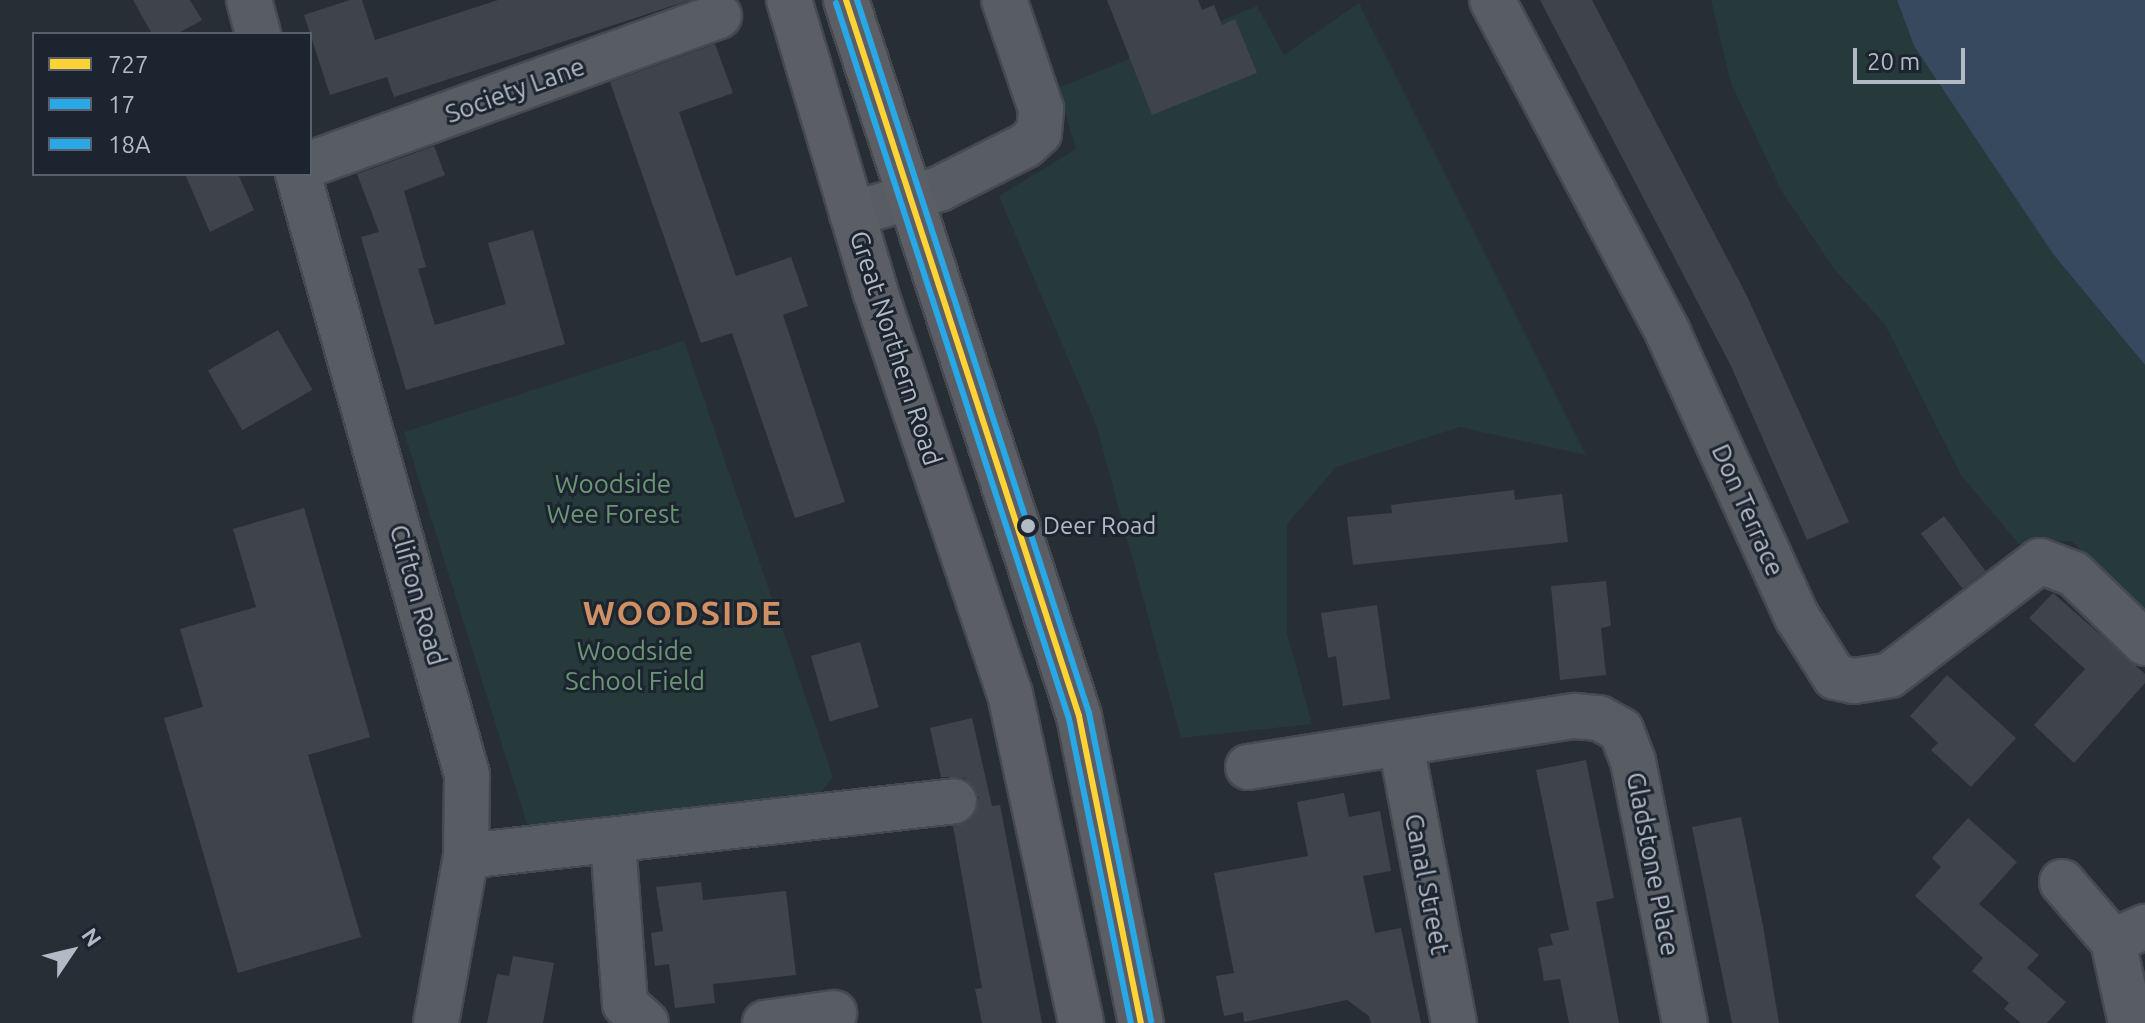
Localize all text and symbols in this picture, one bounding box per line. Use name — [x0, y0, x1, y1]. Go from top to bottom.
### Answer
legend — [32, 32, 312, 176]
scale bar — [1857, 32, 1969, 82]
text: 20 m — [1867, 48, 1920, 75]
street label: Society Lane — [441, 50, 589, 130]
text: 727 — [108, 51, 149, 78]
text: 17 — [108, 91, 135, 118]
text: 18A — [108, 131, 151, 158]
street label: Great Northern Road — [843, 227, 949, 469]
street label: Don Terrace — [1705, 439, 1791, 581]
park label: Woodside Wee Forest — [547, 468, 679, 530]
place label: Deer Road — [1043, 512, 1156, 540]
marker: Deer Road — [1020, 518, 1036, 534]
street label: Clifton Road — [383, 521, 453, 669]
district label: WOODSIDE — [583, 593, 783, 633]
park label: Woodside School Field — [565, 635, 705, 696]
street label: Gladstone Place — [1620, 769, 1686, 959]
street label: Canal Street — [1398, 811, 1456, 957]
north arrow — [32, 911, 112, 991]
text: N — [77, 923, 107, 951]

